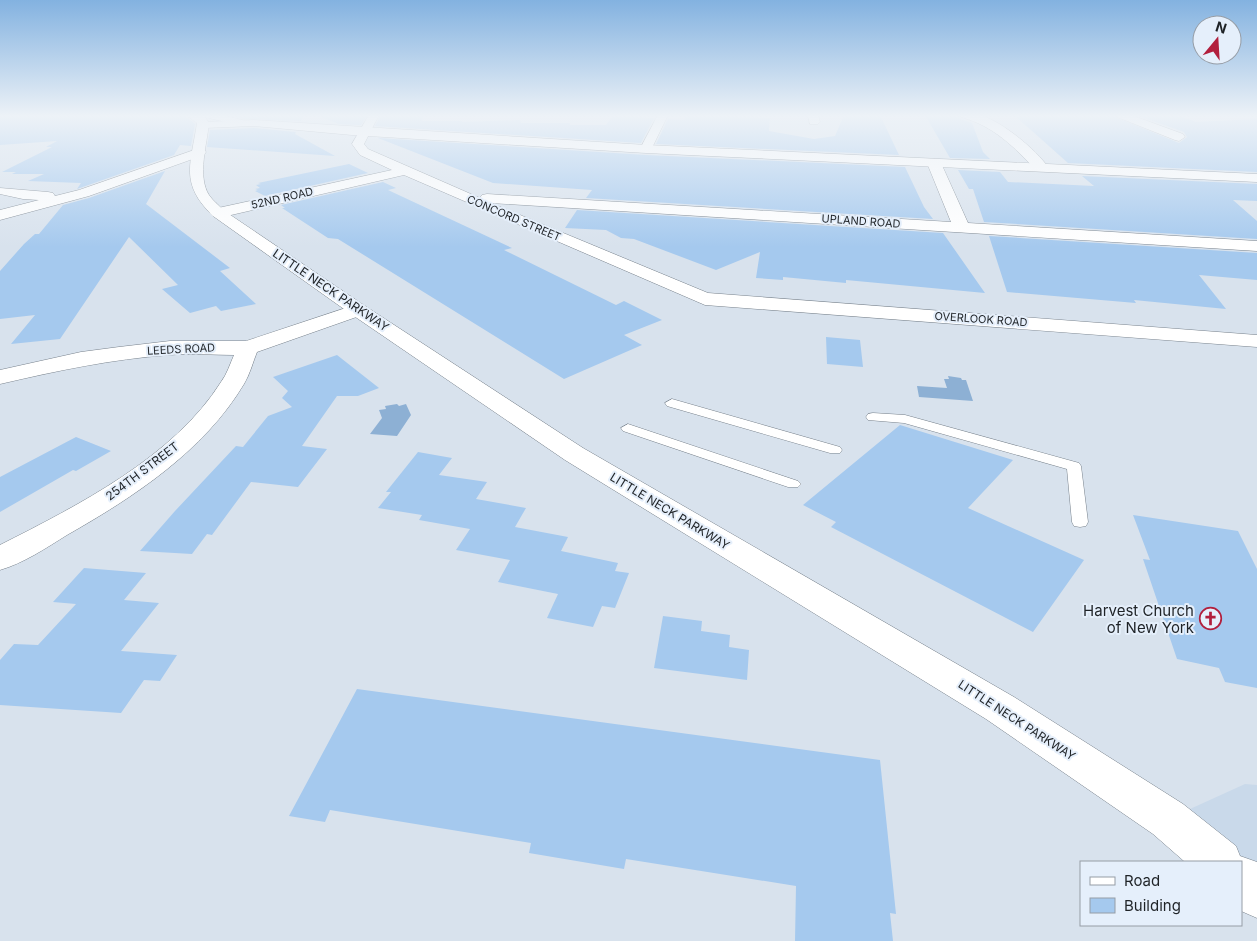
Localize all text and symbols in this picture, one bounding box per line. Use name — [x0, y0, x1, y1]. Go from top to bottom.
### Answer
north arrow — [1192, 15, 1242, 65]
text: N — [1213, 17, 1229, 37]
street label: 52ND ROAD — [250, 184, 315, 212]
street label: CONCORD STREET — [465, 192, 563, 244]
street label: UPLAND ROAD — [821, 211, 901, 231]
street label: LITTLE NECK PARKWAY — [270, 246, 392, 334]
street label: OVERLOOK ROAD — [934, 309, 1028, 329]
street label: LEEDS ROAD — [147, 340, 215, 358]
street label: 254TH STREET — [102, 438, 182, 503]
street label: LITTLE NECK PARKWAY — [607, 469, 733, 553]
place label: Harvest Church of New York — [1083, 601, 1195, 637]
church icon: Harvest Church of New York — [1198, 607, 1222, 631]
street label: LITTLE NECK PARKWAY — [956, 676, 1078, 764]
legend — [1080, 861, 1242, 926]
text: Road — [1124, 871, 1160, 890]
text: Building — [1124, 896, 1181, 915]

